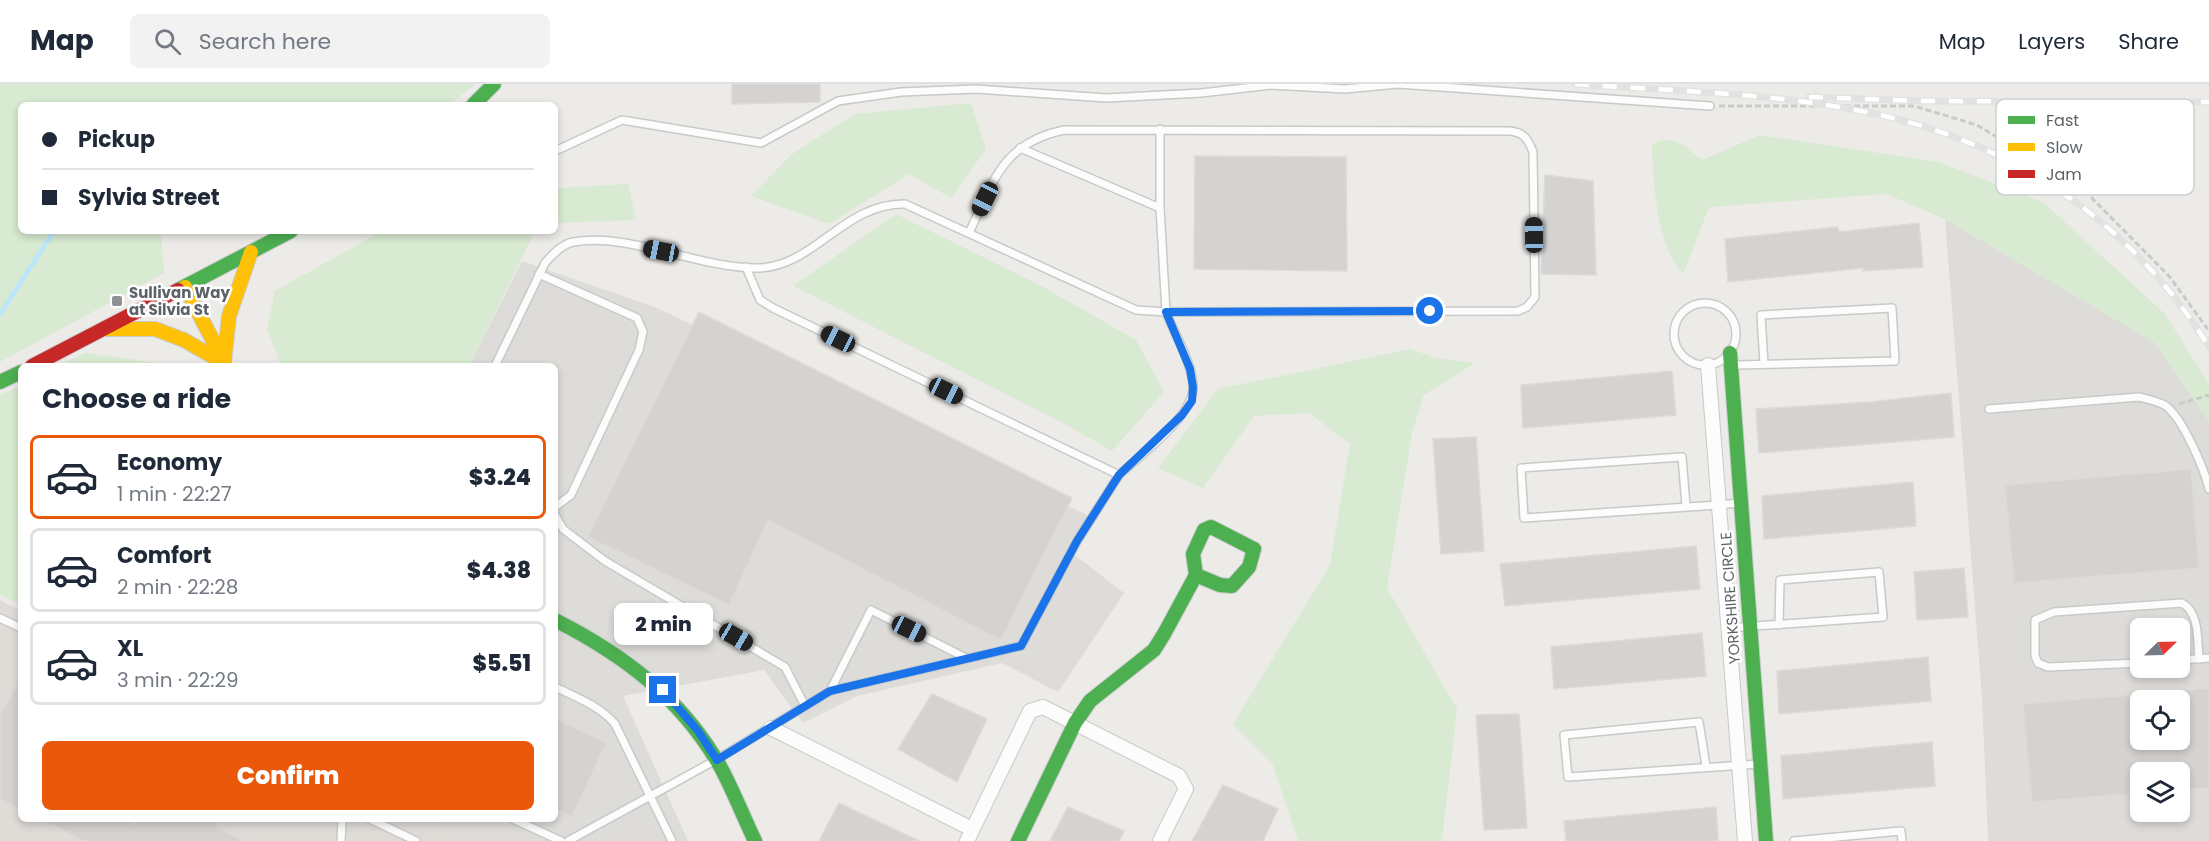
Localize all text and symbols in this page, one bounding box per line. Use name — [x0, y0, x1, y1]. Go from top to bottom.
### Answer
search box — [130, 14, 550, 68]
text: Map — [30, 21, 94, 60]
icon: search — [151, 25, 184, 58]
text: Search here — [199, 26, 331, 57]
text: Map — [1939, 27, 1985, 56]
text: Layers — [2018, 27, 2085, 56]
text: Share — [2118, 27, 2179, 56]
legend — [1996, 99, 2194, 195]
text: Fast — [2046, 109, 2079, 132]
text: Pickup — [78, 124, 155, 155]
text: Slow — [2046, 136, 2083, 159]
text: Jam — [2046, 163, 2082, 186]
car — [969, 179, 1001, 219]
text: Sylvia Street — [78, 182, 220, 213]
car — [1525, 217, 1543, 253]
car — [642, 239, 680, 263]
place label: Sullivan Way at Silvia St — [129, 282, 230, 320]
marker: Sullivan Way at Silvia St — [110, 294, 124, 308]
route start — [1416, 297, 1443, 324]
car — [818, 323, 858, 355]
car — [926, 375, 966, 407]
text: Choose a ride — [42, 380, 231, 417]
text: Economy — [117, 447, 222, 478]
icon: car — [45, 450, 99, 504]
text: $3.24 — [469, 462, 531, 493]
text: 1 min · 22:27 — [117, 480, 232, 508]
street label: YORKSHIRE CIRCLE — [1715, 531, 1745, 665]
text: Comfort — [117, 540, 211, 571]
icon: car — [45, 543, 99, 597]
text: $4.38 — [467, 555, 531, 586]
text: 2 min · 22:28 — [117, 573, 238, 601]
callout: 2 min — [614, 603, 712, 645]
text: 2 min — [635, 610, 692, 638]
car — [889, 613, 929, 645]
north arrow — [2130, 618, 2190, 678]
map controls — [2130, 618, 2190, 822]
car — [716, 620, 756, 654]
text: XL — [117, 633, 143, 664]
icon: car — [45, 636, 99, 690]
text: $5.51 — [473, 648, 531, 679]
text: 3 min · 22:29 — [117, 666, 239, 694]
route end — [649, 676, 676, 703]
button: locate — [2130, 690, 2190, 750]
button: Confirm — [42, 741, 534, 810]
button: layers — [2130, 762, 2190, 822]

